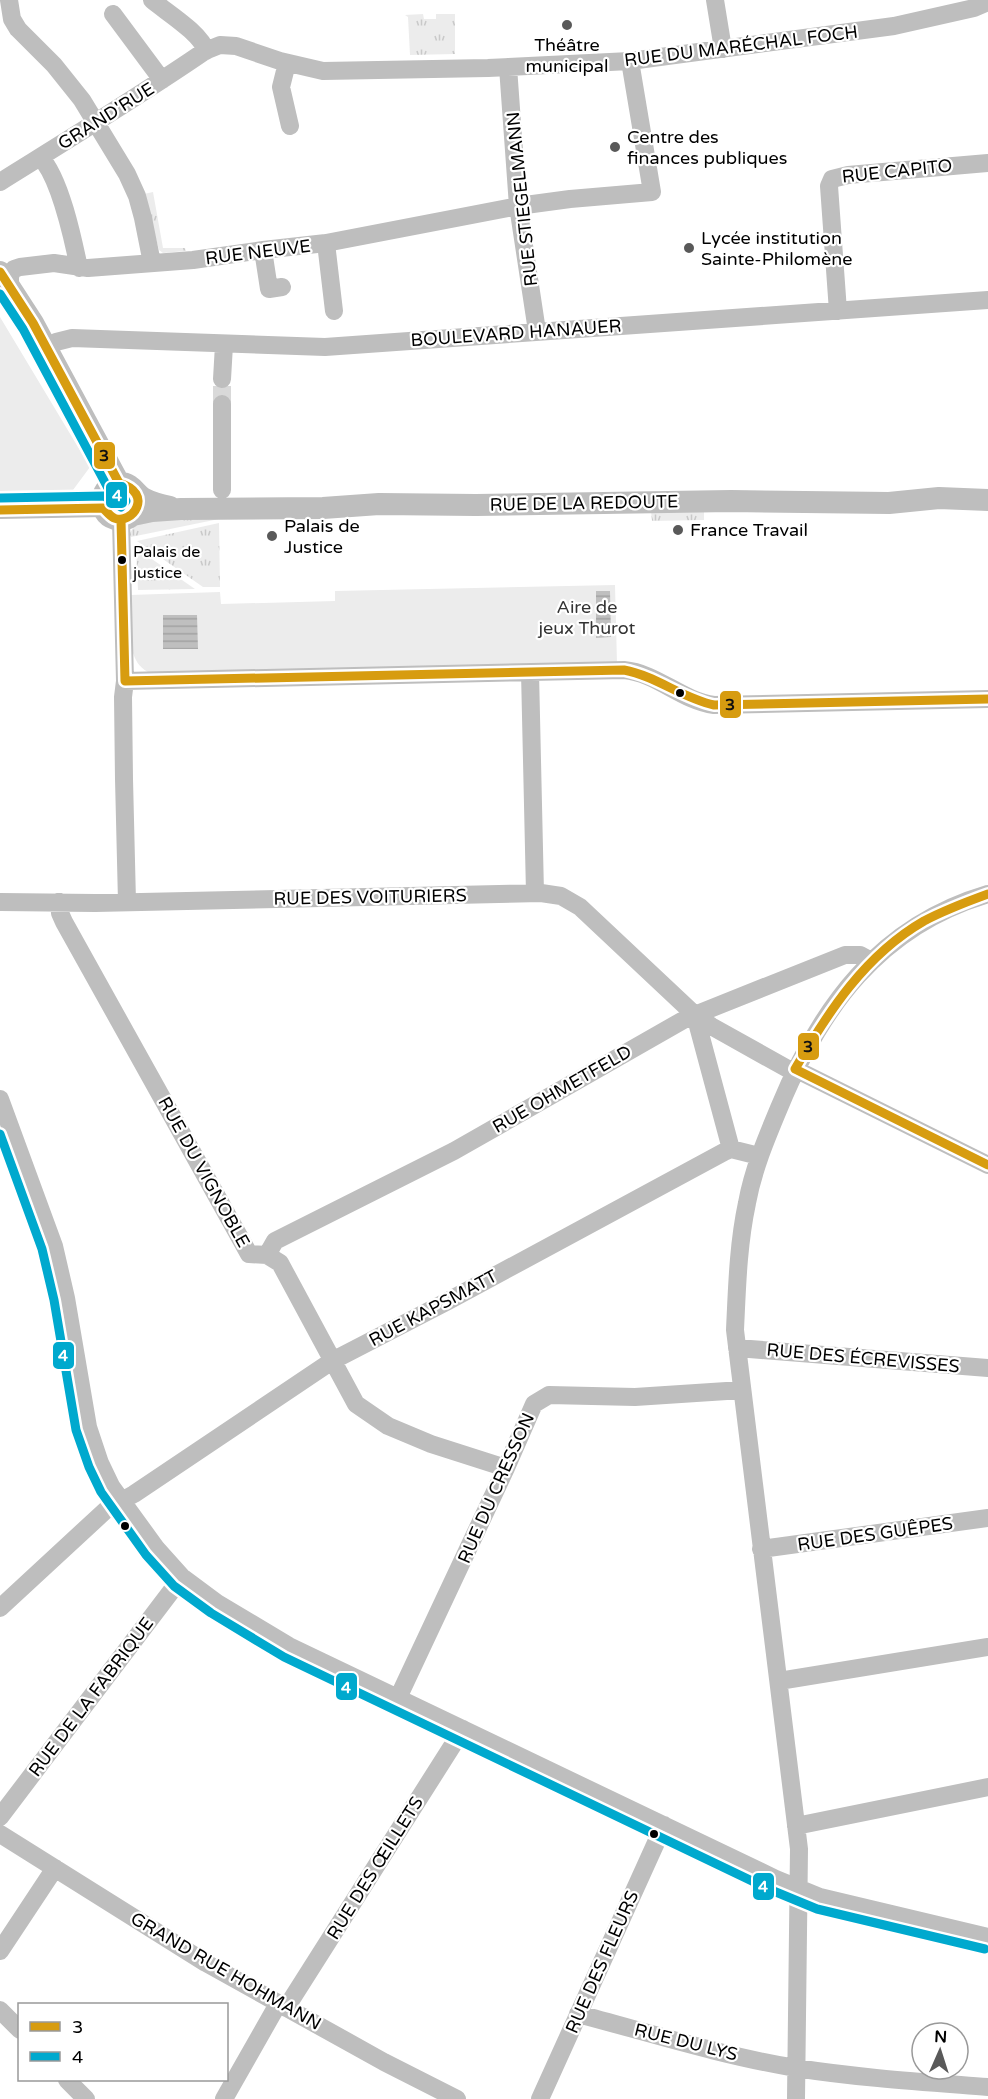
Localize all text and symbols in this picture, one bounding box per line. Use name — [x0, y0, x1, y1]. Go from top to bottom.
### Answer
marker: Théâtre municipal — [560, 18, 574, 32]
street label: RUE DU MARÉCHAL FOCH — [623, 21, 859, 71]
place label: Théâtre municipal — [526, 34, 608, 77]
street label: GRAND'RUE — [54, 78, 158, 154]
street label: RUE STIEGELMANN — [502, 110, 542, 288]
place label: Centre des finances publiques — [627, 126, 787, 169]
marker: Centre des finances publiques — [608, 140, 622, 154]
street label: RUE CAPITO — [841, 154, 953, 188]
place label: Lycée institution Sainte-Philomène — [701, 227, 852, 270]
street label: RUE NEUVE — [204, 235, 312, 269]
marker: Lycée institution Sainte-Philomène — [682, 241, 696, 255]
street label: BOULEVARD HANAUER — [410, 315, 622, 351]
line badge: 3 — [93, 441, 116, 470]
text: 3 — [99, 446, 109, 466]
line badge: 4 — [105, 481, 128, 509]
text: 4 — [112, 486, 122, 506]
street label: RUE DE LA REDOUTE — [489, 490, 679, 516]
place label: Palais de Justice — [284, 515, 360, 558]
place label: France Travail — [690, 519, 808, 541]
marker: France Travail — [671, 523, 685, 537]
marker: Palais de Justice — [265, 529, 279, 543]
place label: Palais de justice — [132, 542, 200, 583]
marker: Palais de justice — [116, 554, 128, 566]
park label: Aire de jeux Thurot — [538, 596, 636, 639]
unlabelled marker — [674, 687, 686, 699]
line badge: 3 — [719, 690, 742, 719]
text: 3 — [725, 695, 735, 715]
street label: RUE DES VOITURIERS — [273, 884, 467, 910]
line badge: 3 — [797, 1032, 820, 1061]
text: 3 — [803, 1037, 813, 1057]
street label: RUE OHMETFELD — [489, 1040, 635, 1138]
street label: RUE DU VIGNOBLE — [153, 1093, 255, 1251]
street label: RUE KAPSMATT — [365, 1265, 501, 1351]
street label: RUE DES ÉCREVISSES — [765, 1339, 961, 1377]
line badge: 4 — [52, 1341, 75, 1370]
text: 4 — [58, 1346, 68, 1366]
street label: RUE DU CRESSON — [453, 1409, 539, 1567]
street label: RUE DES GUÊPES — [796, 1512, 954, 1556]
unlabelled marker — [119, 1520, 131, 1532]
street label: RUE DE LA FABRIQUE — [24, 1613, 158, 1781]
line badge: 4 — [335, 1672, 358, 1701]
text: 4 — [341, 1678, 351, 1698]
street label: RUE DES ŒILLETS — [322, 1792, 428, 1944]
unlabelled marker — [648, 1828, 660, 1840]
line badge: 4 — [752, 1872, 775, 1901]
text: 4 — [758, 1877, 768, 1897]
street label: RUE DES FLEURS — [561, 1887, 643, 2037]
street label: GRAND RUE HOHMANN — [127, 1907, 325, 2035]
legend — [18, 2003, 228, 2081]
text: 3 — [72, 2016, 83, 2038]
street label: RUE DU LYS — [632, 2019, 740, 2065]
north arrow — [910, 2021, 970, 2081]
text: N — [934, 2027, 948, 2047]
text: 4 — [72, 2046, 83, 2068]

